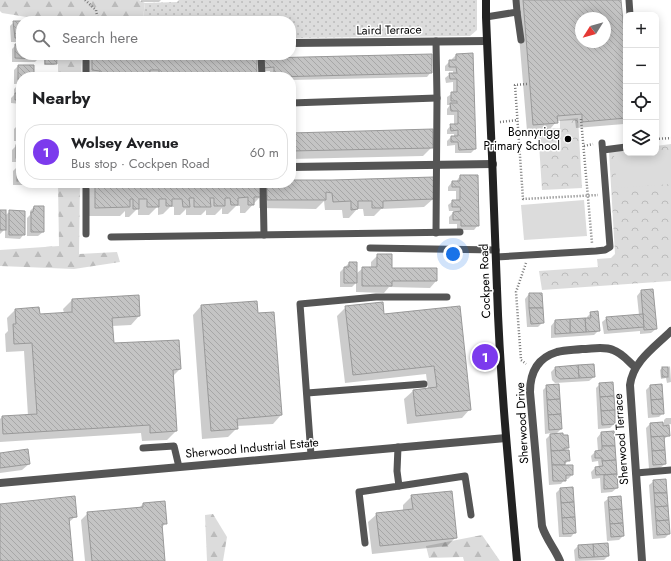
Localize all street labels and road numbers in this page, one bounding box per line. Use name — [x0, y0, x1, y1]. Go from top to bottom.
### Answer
street label: Laird Terrace — [356, 20, 422, 40]
street label: Cockpen Road — [475, 243, 495, 319]
street label: Sherwood Drive — [511, 382, 533, 464]
street label: Sherwood Terrace — [609, 393, 633, 485]
street label: Sherwood Industrial Estate — [185, 433, 319, 463]

